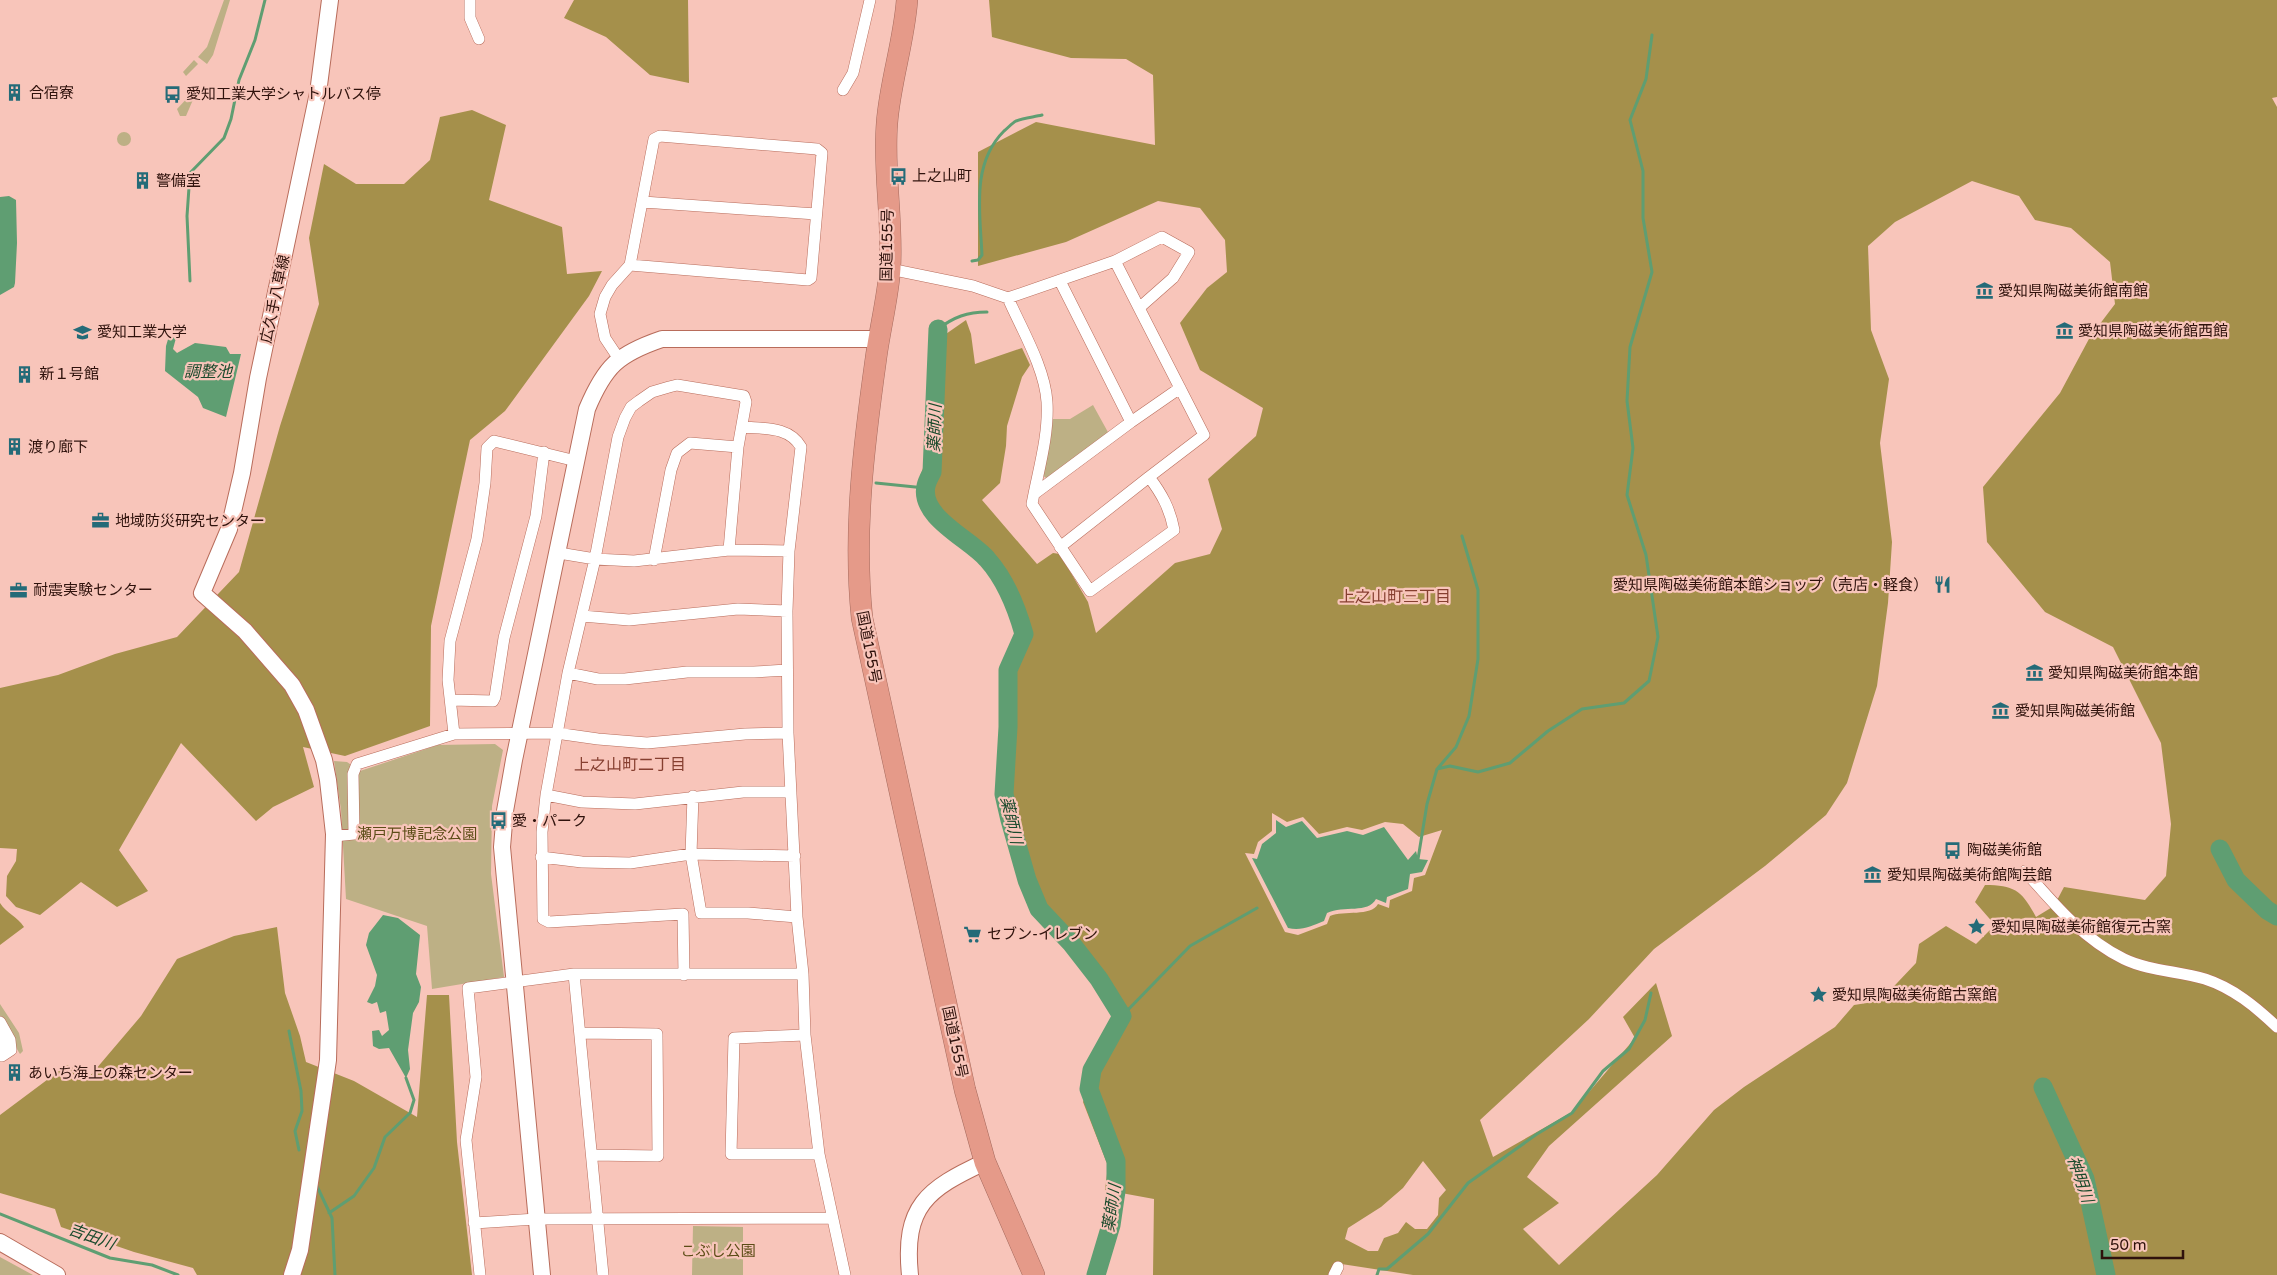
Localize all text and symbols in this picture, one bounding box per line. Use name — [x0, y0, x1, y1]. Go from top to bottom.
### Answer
building icon: 合宿寮 — [5, 83, 25, 103]
place label: 合宿寮 — [29, 84, 74, 102]
bus stop icon: 愛知工業大学シャトルバス停 — [162, 84, 182, 104]
place label: 愛知工業大学シャトルバス停 — [186, 85, 381, 103]
bus stop icon: 上之山町 — [888, 166, 908, 186]
place label: 上之山町 — [912, 167, 972, 185]
building icon: 警備室 — [132, 171, 152, 191]
place label: 警備室 — [156, 172, 201, 190]
street label: 国道155号 — [877, 208, 897, 282]
street label: 広久手八草線 — [257, 253, 293, 345]
museum icon: 愛知県陶磁美術館南館 — [1974, 281, 1994, 301]
place label: 愛知県陶磁美術館南館 — [1998, 282, 2148, 300]
museum icon: 愛知県陶磁美術館西館 — [2054, 321, 2074, 341]
school or university icon: 愛知工業大学 — [73, 322, 93, 342]
place label: 愛知県陶磁美術館西館 — [2078, 322, 2228, 340]
place label: 愛知工業大学 — [97, 323, 187, 341]
water label: 調整池 — [184, 362, 234, 382]
building icon: 新１号館 — [15, 364, 35, 384]
place label: 新１号館 — [39, 365, 99, 383]
water label: 薬師川 — [924, 402, 946, 452]
building icon: 渡り廊下 — [4, 437, 24, 457]
place label: 渡り廊下 — [28, 438, 88, 456]
office icon: 地域防災研究センター — [91, 511, 111, 531]
place label: 地域防災研究センター — [115, 512, 265, 530]
restaurant icon: 愛知県陶磁美術館本館ショップ（売店・軽食） — [1932, 575, 1952, 595]
place label: 愛知県陶磁美術館本館ショップ（売店・軽食） — [1613, 576, 1928, 594]
office icon: 耐震実験センター — [9, 580, 29, 600]
place label: 耐震実験センター — [33, 581, 153, 599]
district label: 上之山町三丁目 — [1339, 587, 1451, 607]
street label: 国道155号 — [853, 609, 885, 685]
museum icon: 愛知県陶磁美術館本館 — [2024, 663, 2044, 683]
place label: 愛知県陶磁美術館本館 — [2048, 664, 2198, 682]
museum icon: 愛知県陶磁美術館 — [1991, 701, 2011, 721]
place label: 愛知県陶磁美術館 — [2015, 702, 2135, 720]
district label: 上之山町二丁目 — [574, 755, 686, 775]
water label: 薬師川 — [996, 795, 1027, 848]
bus stop icon: 愛・パーク — [488, 811, 508, 831]
place label: 愛・パーク — [512, 812, 587, 830]
park label: 瀬戸万博記念公園 — [357, 825, 477, 843]
bus stop icon: 陶磁美術館 — [1943, 840, 1963, 860]
place label: 陶磁美術館 — [1967, 841, 2042, 859]
museum icon: 愛知県陶磁美術館陶芸館 — [1863, 865, 1883, 885]
place label: 愛知県陶磁美術館陶芸館 — [1887, 866, 2052, 884]
place icon: 愛知県陶磁美術館復元古窯 — [1967, 917, 1987, 937]
place label: 愛知県陶磁美術館復元古窯 — [1991, 918, 2171, 936]
supermarket icon: セブン-イレブン — [963, 924, 983, 944]
place label: セブン-イレブン — [987, 925, 1098, 943]
place icon: 愛知県陶磁美術館古窯館 — [1808, 985, 1828, 1005]
place label: 愛知県陶磁美術館古窯館 — [1832, 986, 1997, 1004]
street label: 国道155号 — [939, 1004, 971, 1080]
building icon: あいち海上の森センター — [4, 1063, 24, 1083]
place label: あいち海上の森センター — [28, 1064, 193, 1082]
water label: 神明川 — [2063, 1153, 2098, 1207]
water label: 薬師川 — [1099, 1181, 1126, 1233]
water label: 吉田川 — [66, 1219, 120, 1255]
scale bar — [2102, 1228, 2183, 1260]
text: 50 m — [2110, 1236, 2147, 1254]
park label: こぶし公園 — [680, 1242, 756, 1260]

